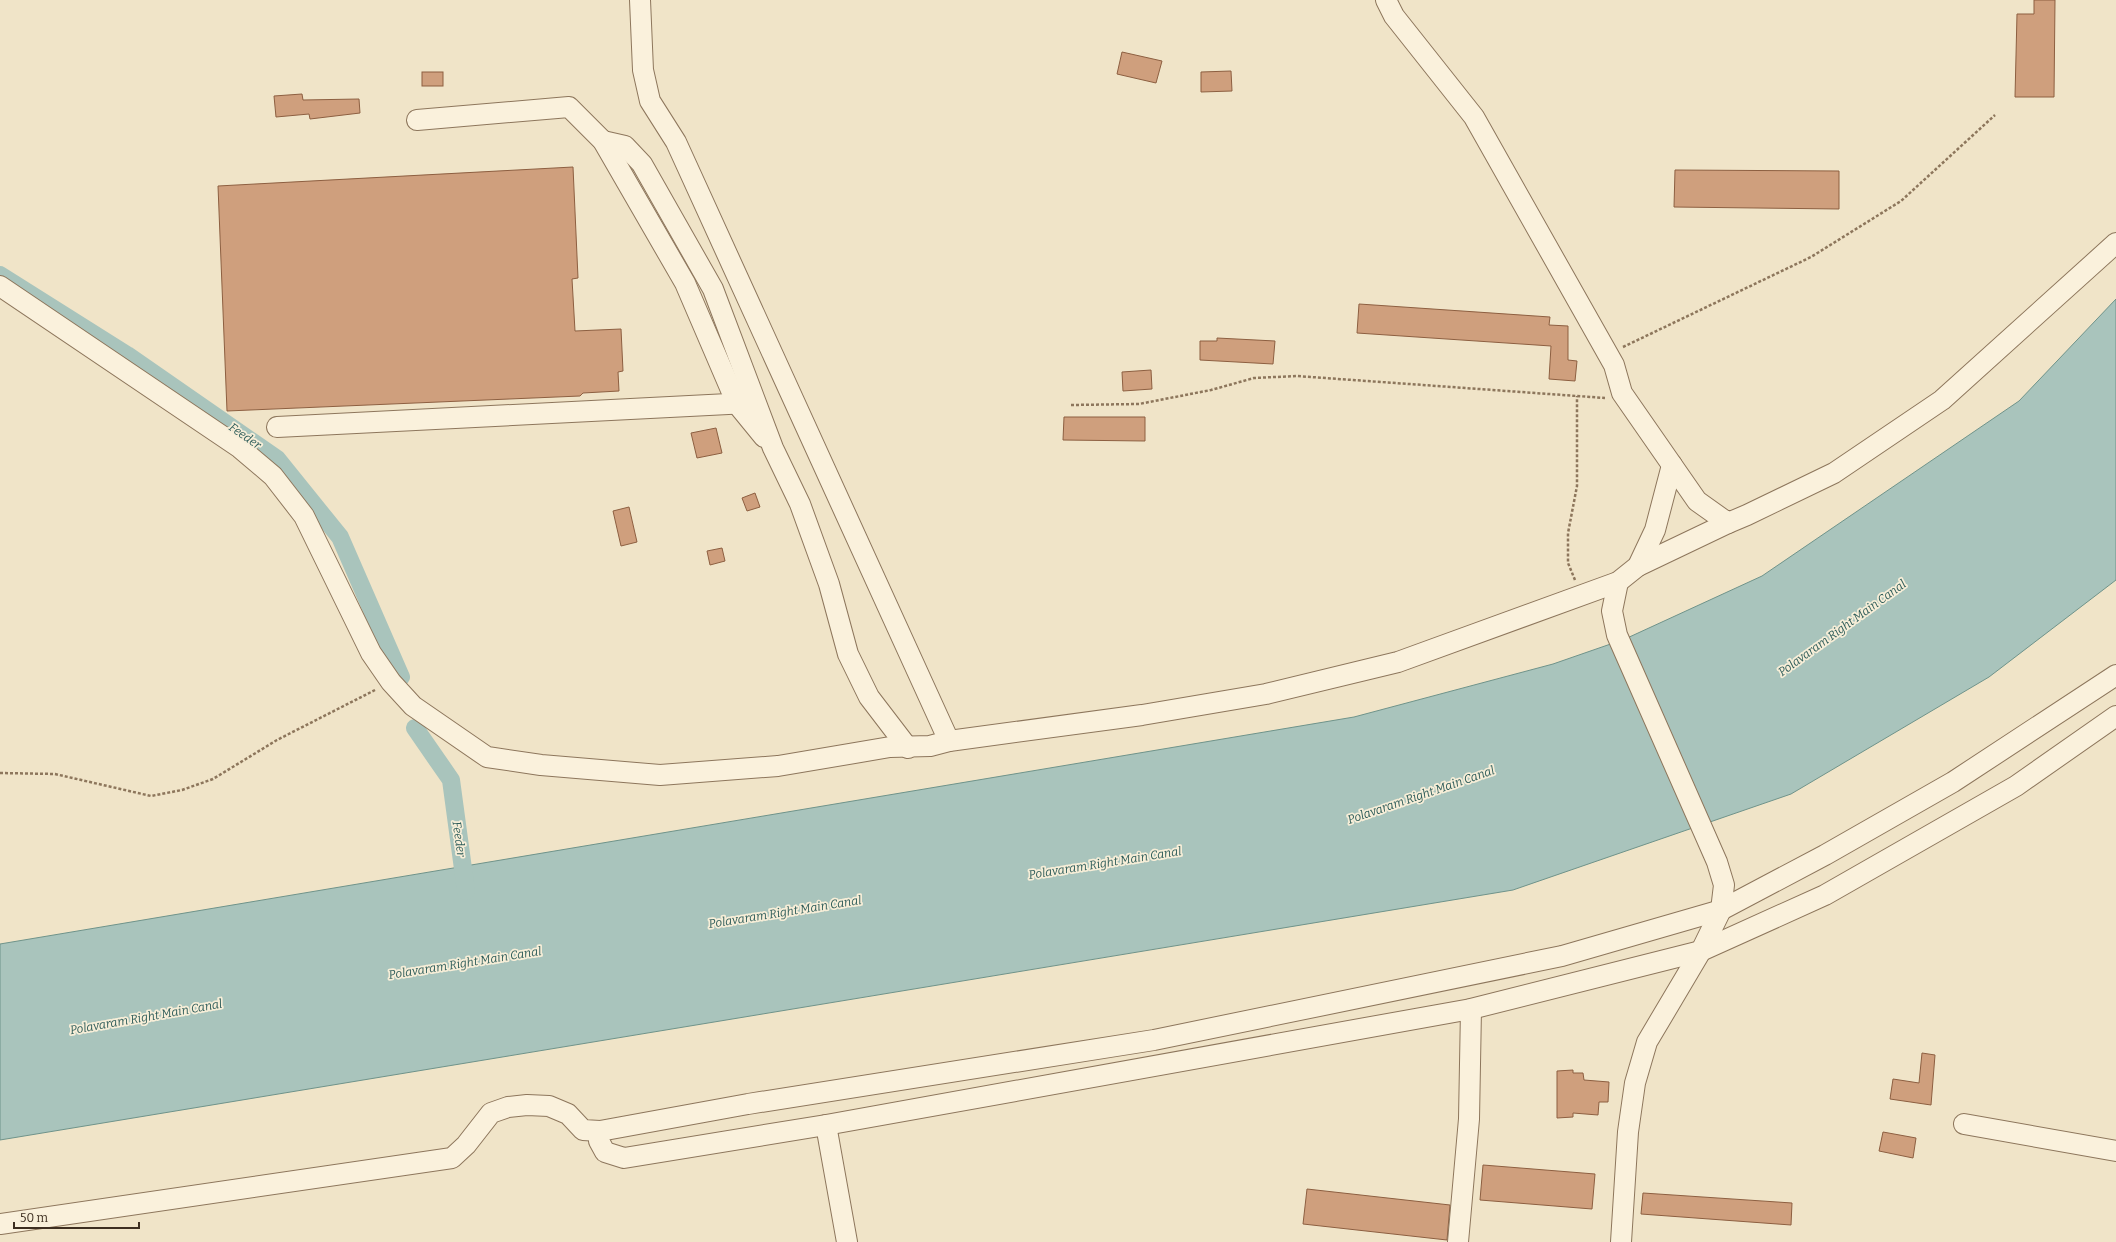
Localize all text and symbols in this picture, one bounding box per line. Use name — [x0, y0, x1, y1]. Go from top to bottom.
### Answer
water label: Feeder — [226, 420, 265, 453]
water label: Polavaram Right Main Canal — [1775, 577, 1909, 679]
water label: Polavaram Right Main Canal — [1346, 763, 1496, 827]
water label: Feeder — [450, 820, 469, 859]
water label: Polavaram Right Main Canal — [1028, 844, 1182, 882]
water label: Polavaram Right Main Canal — [708, 893, 862, 931]
water label: Polavaram Right Main Canal — [388, 944, 542, 982]
water label: Polavaram Right Main Canal — [69, 997, 223, 1037]
scale bar — [14, 1204, 139, 1230]
text: 50 m — [20, 1211, 49, 1225]

